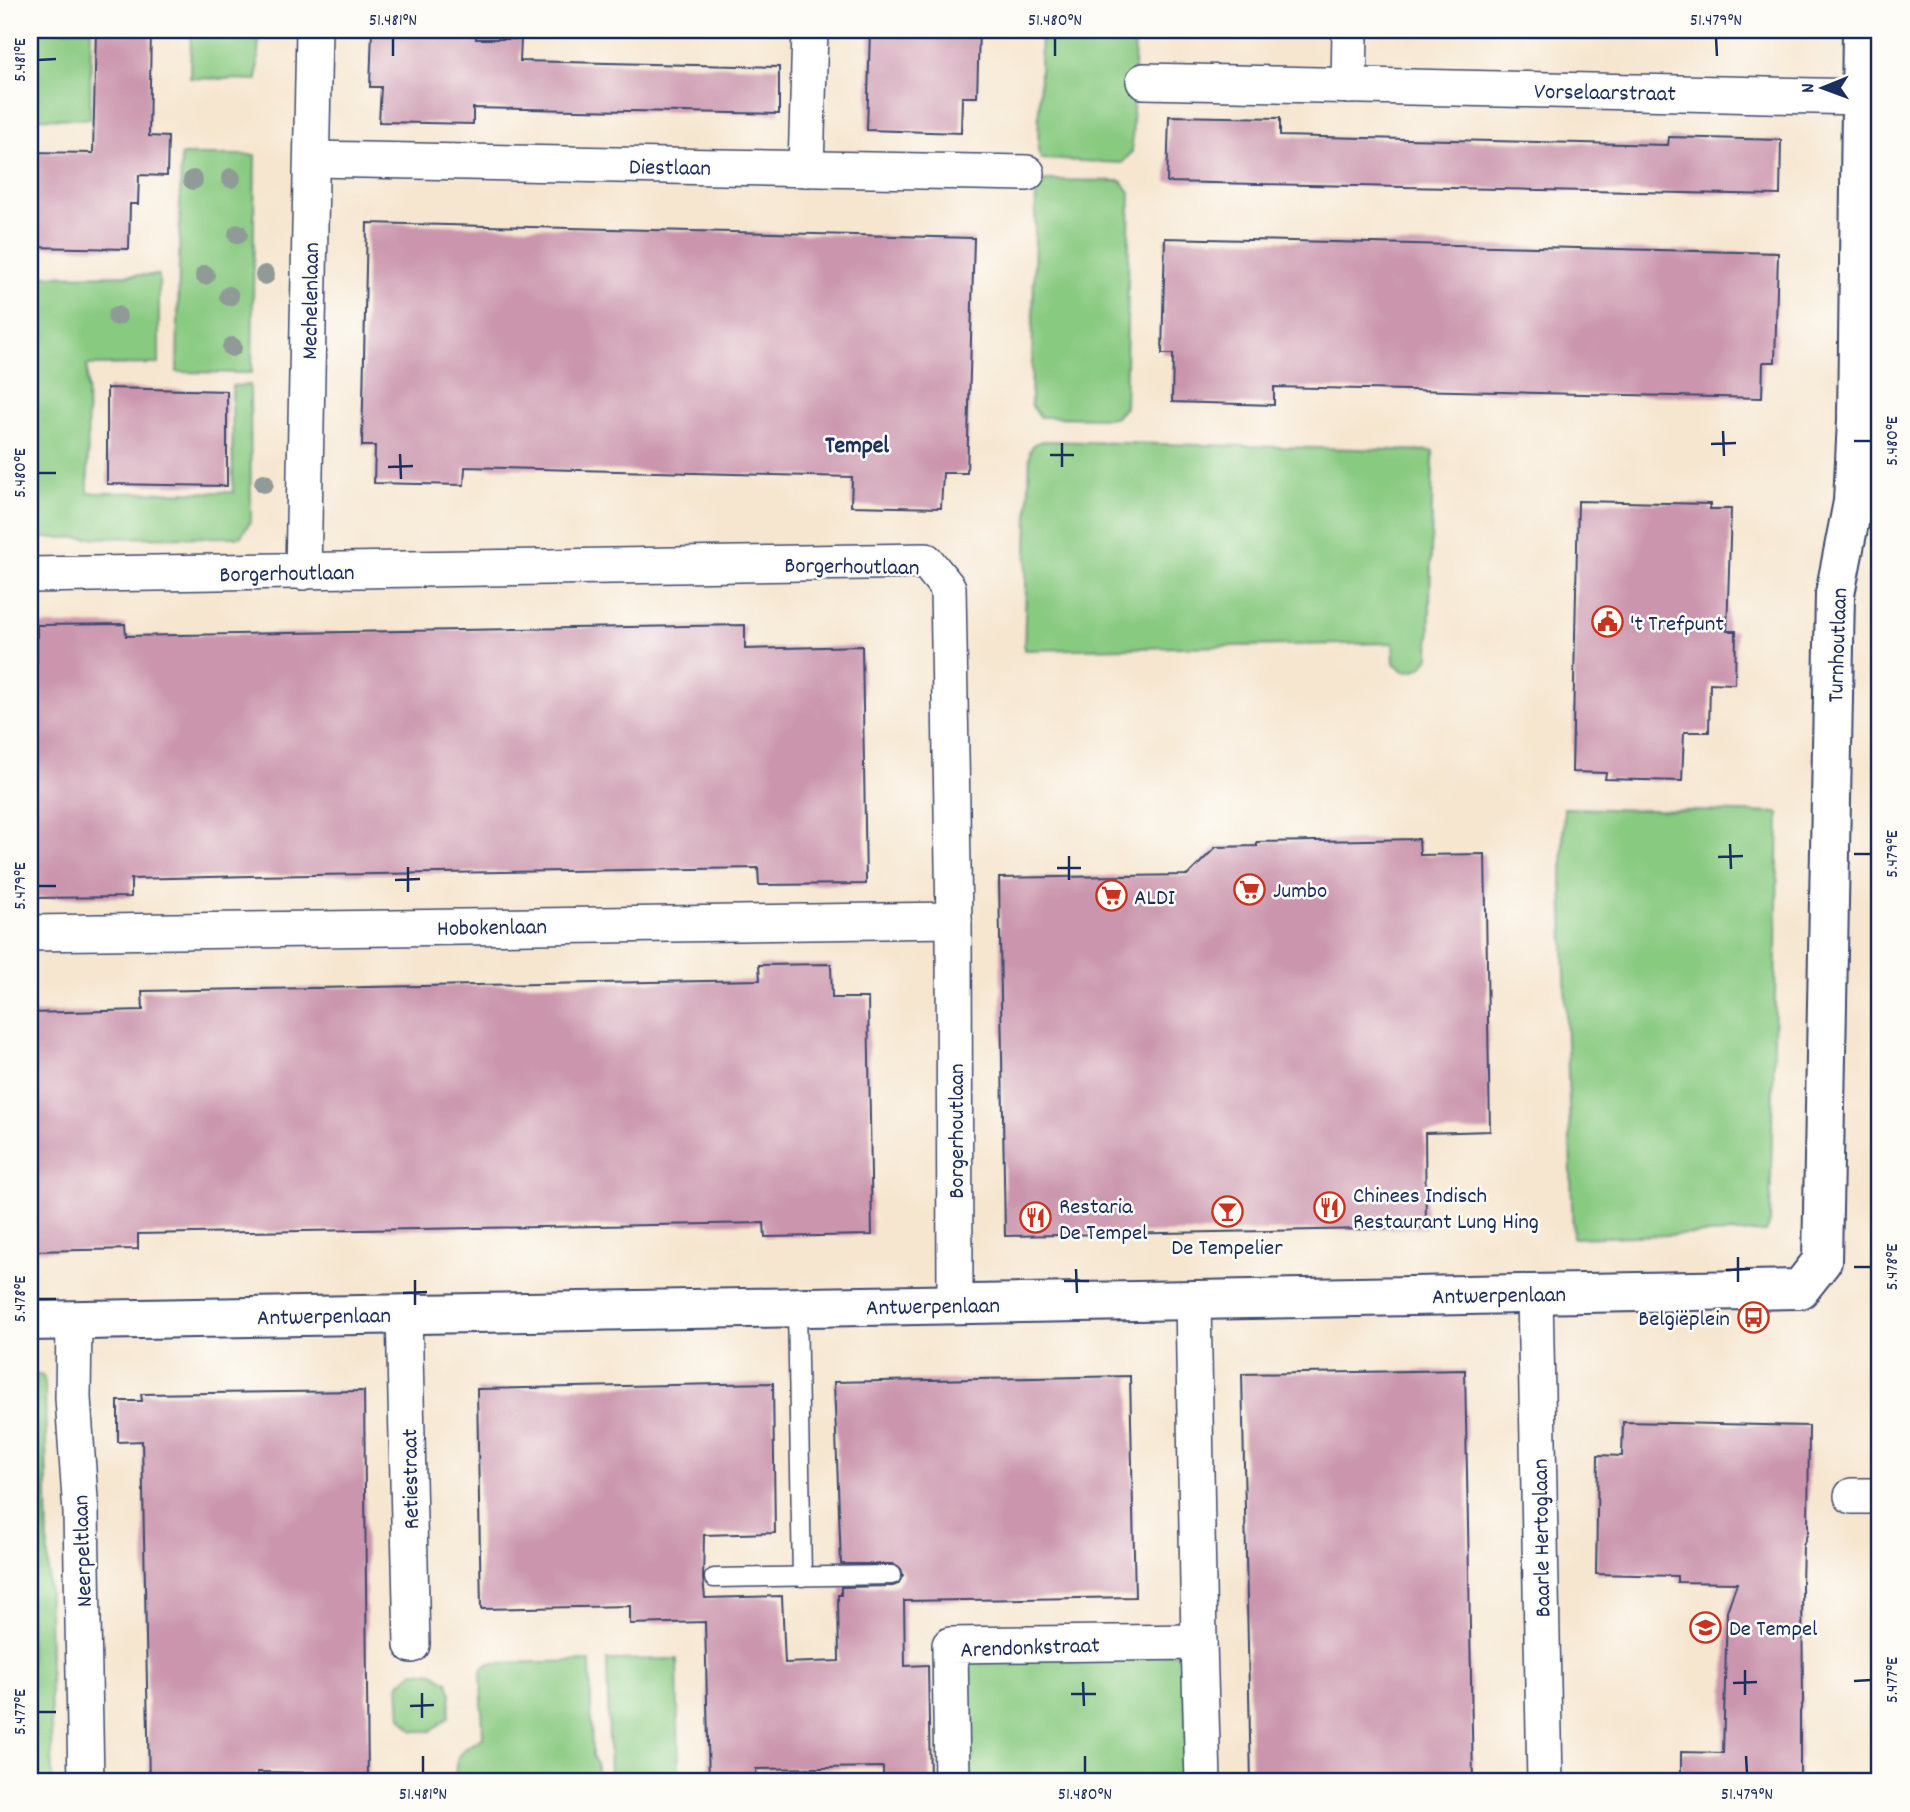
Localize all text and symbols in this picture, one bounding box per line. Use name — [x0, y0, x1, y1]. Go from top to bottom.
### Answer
text: 51.481°N — [369, 9, 417, 34]
text: 51.480°N — [1028, 9, 1082, 34]
text: 51.479°N — [1690, 9, 1742, 34]
text: 5.481°E — [9, 38, 34, 82]
north arrow — [1787, 52, 1857, 122]
street label: Vorselaarstraat — [1534, 77, 1676, 112]
text: N — [1796, 83, 1823, 93]
street label: Diestlaan — [629, 152, 711, 187]
street label: Mechelenlaan — [295, 242, 330, 360]
text: 5.480°E — [1881, 416, 1906, 466]
district label: Tempel — [825, 430, 889, 464]
text: 5.480°E — [9, 448, 34, 498]
street label: Borgerhoutlaan — [784, 551, 920, 586]
street label: Borgerhoutlaan — [219, 558, 355, 593]
street label: Turnhoutlaan — [1821, 587, 1858, 703]
public building icon: 't Trefpunt — [1590, 605, 1624, 639]
place label: 't Trefpunt — [1630, 609, 1724, 642]
text: 5.479°E — [1881, 830, 1906, 878]
text: 5.479°E — [9, 862, 34, 910]
supermarket icon: Jumbo — [1233, 872, 1267, 906]
place label: Jumbo — [1273, 876, 1327, 909]
supermarket icon: ALDI — [1094, 879, 1128, 913]
place label: ALDI — [1134, 883, 1175, 916]
street label: Hobokenlaan — [437, 912, 547, 947]
street label: Borgerhoutlaan — [942, 1063, 975, 1199]
place label: Chinees Indisch Restaurant Lung Hing — [1353, 1181, 1539, 1240]
restaurant icon: Chinees Indisch Restaurant Lung Hing — [1313, 1190, 1347, 1224]
place label: Restaria De Tempel — [1059, 1192, 1148, 1251]
bar icon: De Tempelier — [1210, 1195, 1244, 1229]
restaurant icon: Restaria De Tempel — [1019, 1201, 1053, 1235]
place label: De Tempelier — [1171, 1233, 1283, 1266]
text: 5.478°E — [1881, 1244, 1906, 1290]
text: 5.478°E — [9, 1276, 34, 1322]
street label: Antwerpenlaan — [1432, 1280, 1566, 1315]
street label: Antwerpenlaan — [866, 1291, 1000, 1326]
bus stop icon: Belgiëplein — [1736, 1300, 1770, 1334]
street label: Antwerpenlaan — [257, 1301, 391, 1336]
place label: Belgiëplein — [1638, 1304, 1730, 1337]
street label: Retiestraat — [395, 1428, 430, 1530]
street label: Baarle Hertoglaan — [1526, 1458, 1561, 1618]
street label: Neerpeltlaan — [66, 1494, 103, 1608]
school or university icon: De Tempel — [1689, 1610, 1723, 1644]
place label: De Tempel — [1729, 1614, 1818, 1647]
street label: Arendonkstraat — [960, 1631, 1100, 1668]
text: 5.477°E — [1881, 1657, 1906, 1703]
text: 5.477°E — [9, 1689, 34, 1735]
text: 51.481°N — [399, 1783, 447, 1808]
text: 51.480°N — [1058, 1783, 1112, 1808]
text: 51.479°N — [1721, 1783, 1773, 1808]

